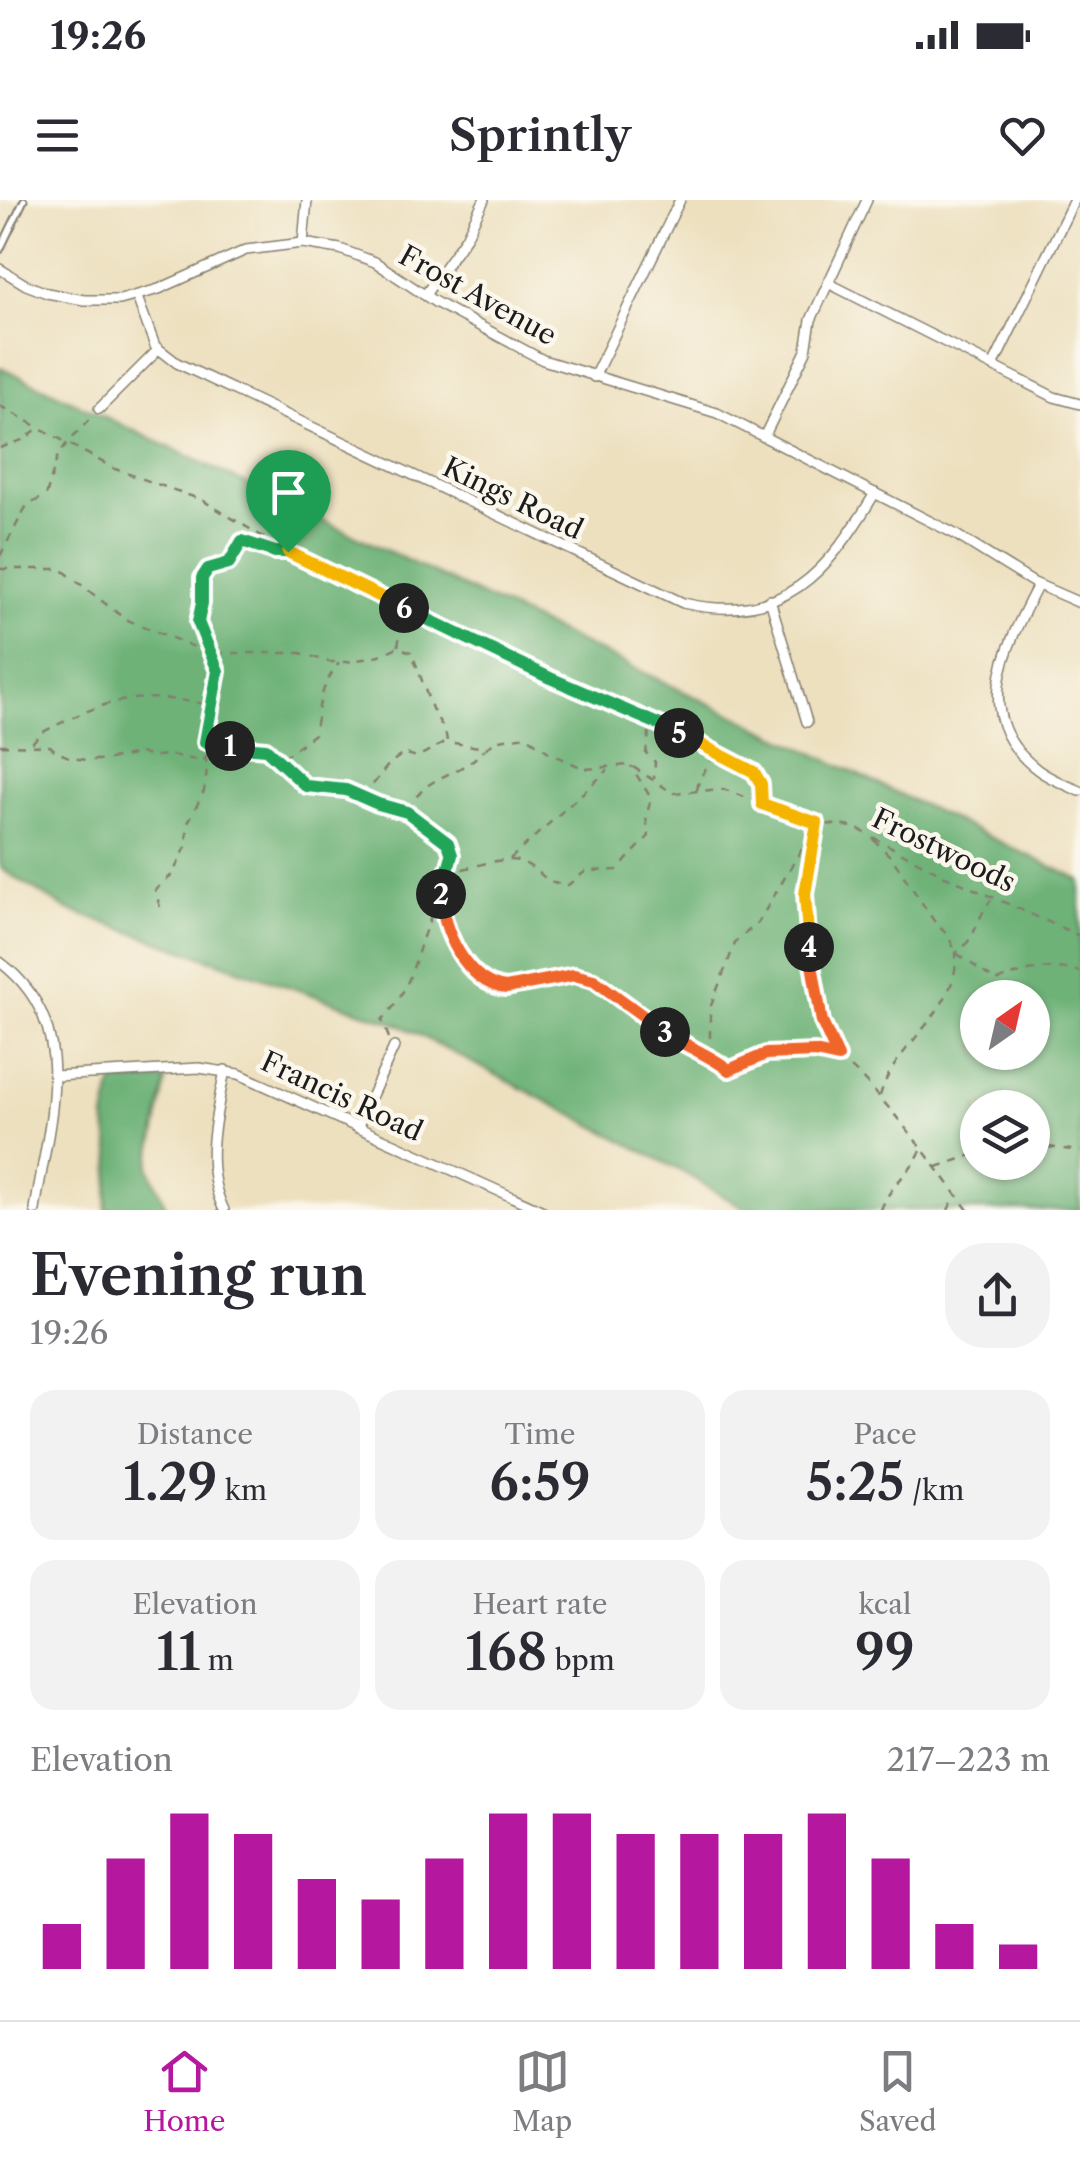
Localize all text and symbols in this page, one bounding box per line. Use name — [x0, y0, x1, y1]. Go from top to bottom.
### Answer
text: 19:26 — [50, 12, 146, 59]
text: Sprintly — [449, 107, 631, 163]
icon: menu — [30, 108, 85, 163]
icon: heart — [995, 108, 1050, 163]
street label: Frost Avenue — [393, 238, 563, 352]
pin — [246, 450, 331, 553]
street label: Kings Road — [437, 450, 589, 546]
icon: arrive — [261, 465, 316, 520]
pin: 6 — [379, 583, 429, 633]
text: 6 — [396, 591, 412, 625]
pin: 5 — [654, 708, 704, 758]
text: 5 — [671, 716, 687, 750]
pin: 1 — [205, 721, 255, 771]
text: 1 — [224, 729, 236, 763]
street label: Frostwoods — [867, 801, 1021, 899]
pin: 2 — [416, 869, 466, 919]
text: 2 — [433, 877, 449, 911]
pin: 4 — [784, 922, 834, 972]
text: 4 — [801, 930, 817, 964]
north arrow — [960, 980, 1050, 1070]
map controls — [960, 980, 1050, 1180]
pin: 3 — [640, 1007, 690, 1057]
text: 3 — [657, 1015, 673, 1049]
street label: Francis Road — [256, 1044, 428, 1148]
button: layers — [960, 1090, 1050, 1180]
text: Evening run — [30, 1242, 367, 1309]
button: share — [945, 1243, 1050, 1348]
text: 19:26 — [30, 1313, 108, 1352]
text: Distance — [137, 1417, 253, 1451]
text: Time — [505, 1417, 575, 1451]
text: Pace — [853, 1417, 917, 1451]
text: 1.29 — [123, 1451, 217, 1513]
text: 6:59 — [489, 1451, 591, 1513]
text: 5:25 — [806, 1451, 904, 1513]
text: km — [217, 1473, 267, 1507]
text: /km — [904, 1473, 964, 1507]
text: Elevation — [132, 1587, 258, 1621]
text: Heart rate — [473, 1587, 607, 1621]
text: kcal — [859, 1587, 911, 1621]
text: 11 — [156, 1621, 200, 1683]
text: 168 — [465, 1621, 547, 1683]
text: 99 — [855, 1621, 915, 1683]
text: m — [200, 1643, 234, 1677]
text: bpm — [547, 1643, 615, 1677]
text: Elevation — [30, 1740, 173, 1779]
text: 217–223 m — [887, 1740, 1050, 1779]
tab: Home — [143, 2044, 226, 2138]
tab: Map — [512, 2044, 572, 2138]
tab: Saved — [859, 2044, 937, 2138]

